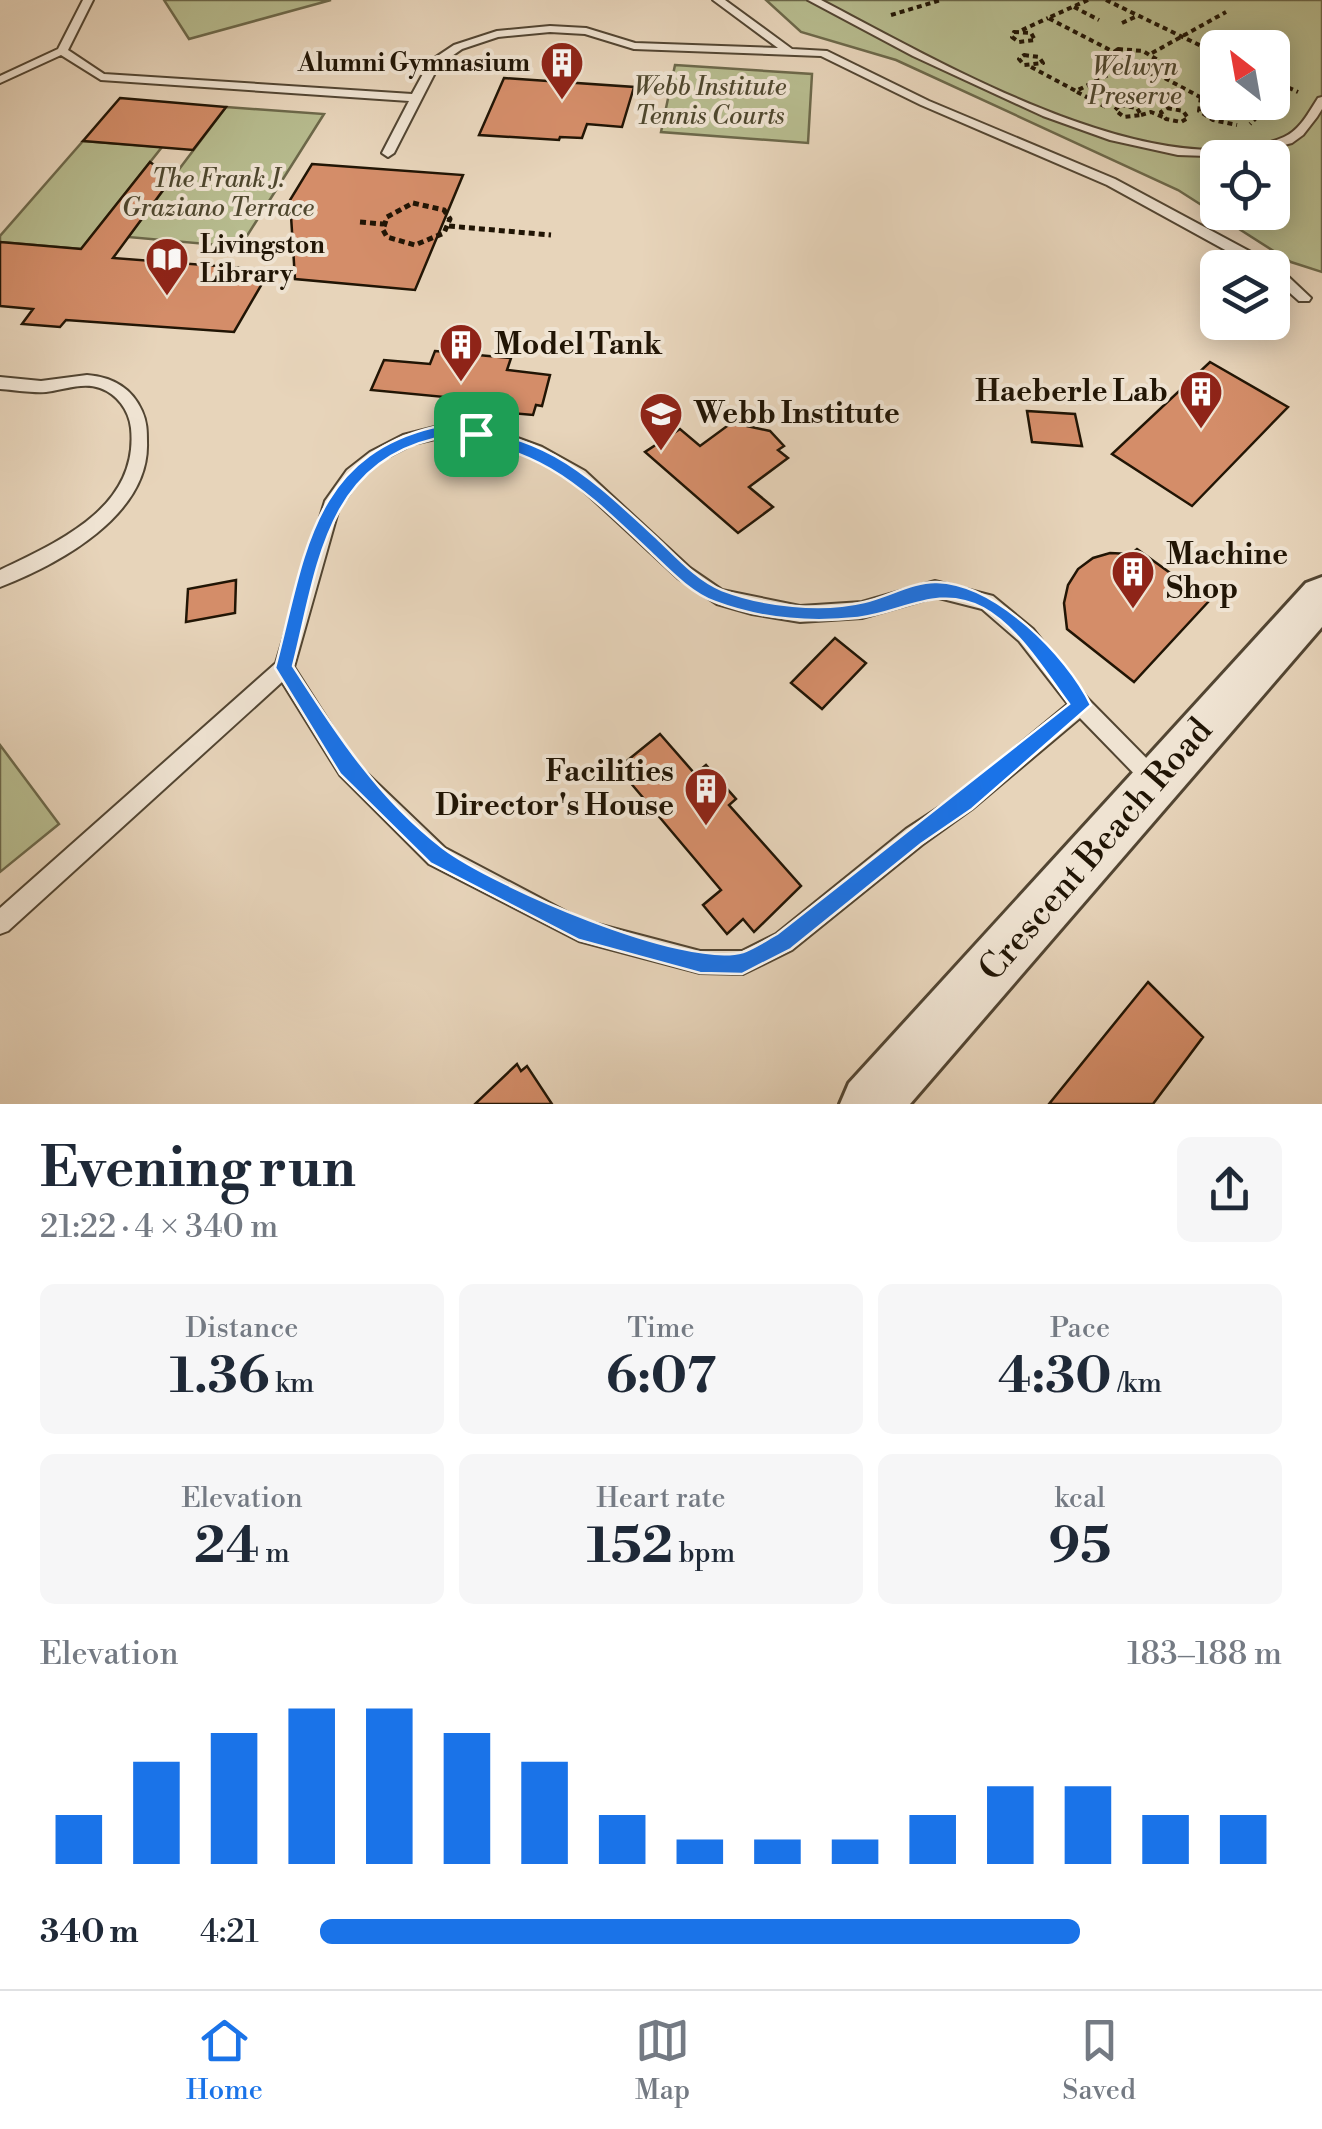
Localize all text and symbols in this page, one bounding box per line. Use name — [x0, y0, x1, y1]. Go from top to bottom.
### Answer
north arrow — [1200, 30, 1290, 120]
map controls — [1200, 30, 1290, 340]
building icon: Alumni Gymnasium — [539, 40, 585, 101]
place label: Alumni Gymnasium — [297, 48, 530, 79]
park label: Welwyn Preserve — [1087, 52, 1182, 112]
park label: Webb Institute Tennis Courts — [634, 72, 787, 132]
button: locate — [1200, 140, 1290, 230]
park label: The Frank J. Graziano Terrace — [122, 164, 315, 224]
place label: Livingston Library — [200, 230, 326, 290]
library icon: Livingston Library — [144, 236, 190, 297]
button: layers — [1200, 250, 1290, 340]
building icon: Model Tank — [438, 322, 484, 383]
place label: Model Tank — [494, 326, 662, 364]
building icon: Haeberle Lab — [1178, 369, 1224, 430]
place label: Haeberle Lab — [975, 373, 1168, 411]
school or university icon: Webb Institute — [638, 391, 684, 452]
pin — [434, 392, 519, 477]
place label: Webb Institute — [693, 395, 900, 433]
icon: arrive — [449, 407, 504, 462]
place label: Machine Shop — [1166, 536, 1288, 608]
building icon: Machine Shop — [1110, 549, 1156, 610]
street label: Crescent Beach Road — [970, 710, 1222, 990]
place label: Facilities Director's House — [435, 753, 674, 825]
building icon: Facilities Director's House — [683, 766, 729, 827]
text: Evening run — [40, 1135, 356, 1204]
button: share — [1177, 1137, 1282, 1242]
text: 21:22 · 4 × 340 m — [40, 1207, 278, 1247]
text: Distance — [186, 1311, 298, 1346]
text: Time — [627, 1311, 695, 1346]
text: Pace — [1050, 1311, 1110, 1346]
text: 1.36 — [170, 1346, 269, 1408]
text: 6:07 — [606, 1346, 716, 1408]
text: 4:30 — [998, 1346, 1112, 1408]
text: km — [269, 1366, 314, 1401]
text: /km — [1112, 1366, 1162, 1401]
text: Elevation — [181, 1481, 303, 1516]
text: Heart rate — [596, 1481, 726, 1516]
text: kcal — [1055, 1481, 1105, 1516]
text: 24 — [194, 1516, 259, 1578]
text: 152 — [587, 1516, 673, 1578]
text: 95 — [1049, 1516, 1111, 1578]
text: m — [259, 1536, 290, 1571]
text: bpm — [673, 1536, 735, 1571]
text: Elevation — [40, 1634, 179, 1674]
text: 183–188 m — [1127, 1634, 1282, 1674]
text: 340 m — [40, 1912, 139, 1952]
text: 4:21 — [200, 1912, 259, 1952]
tab: Home — [186, 2013, 263, 2108]
tab: Map — [635, 2013, 690, 2108]
tab: Saved — [1062, 2013, 1136, 2108]

